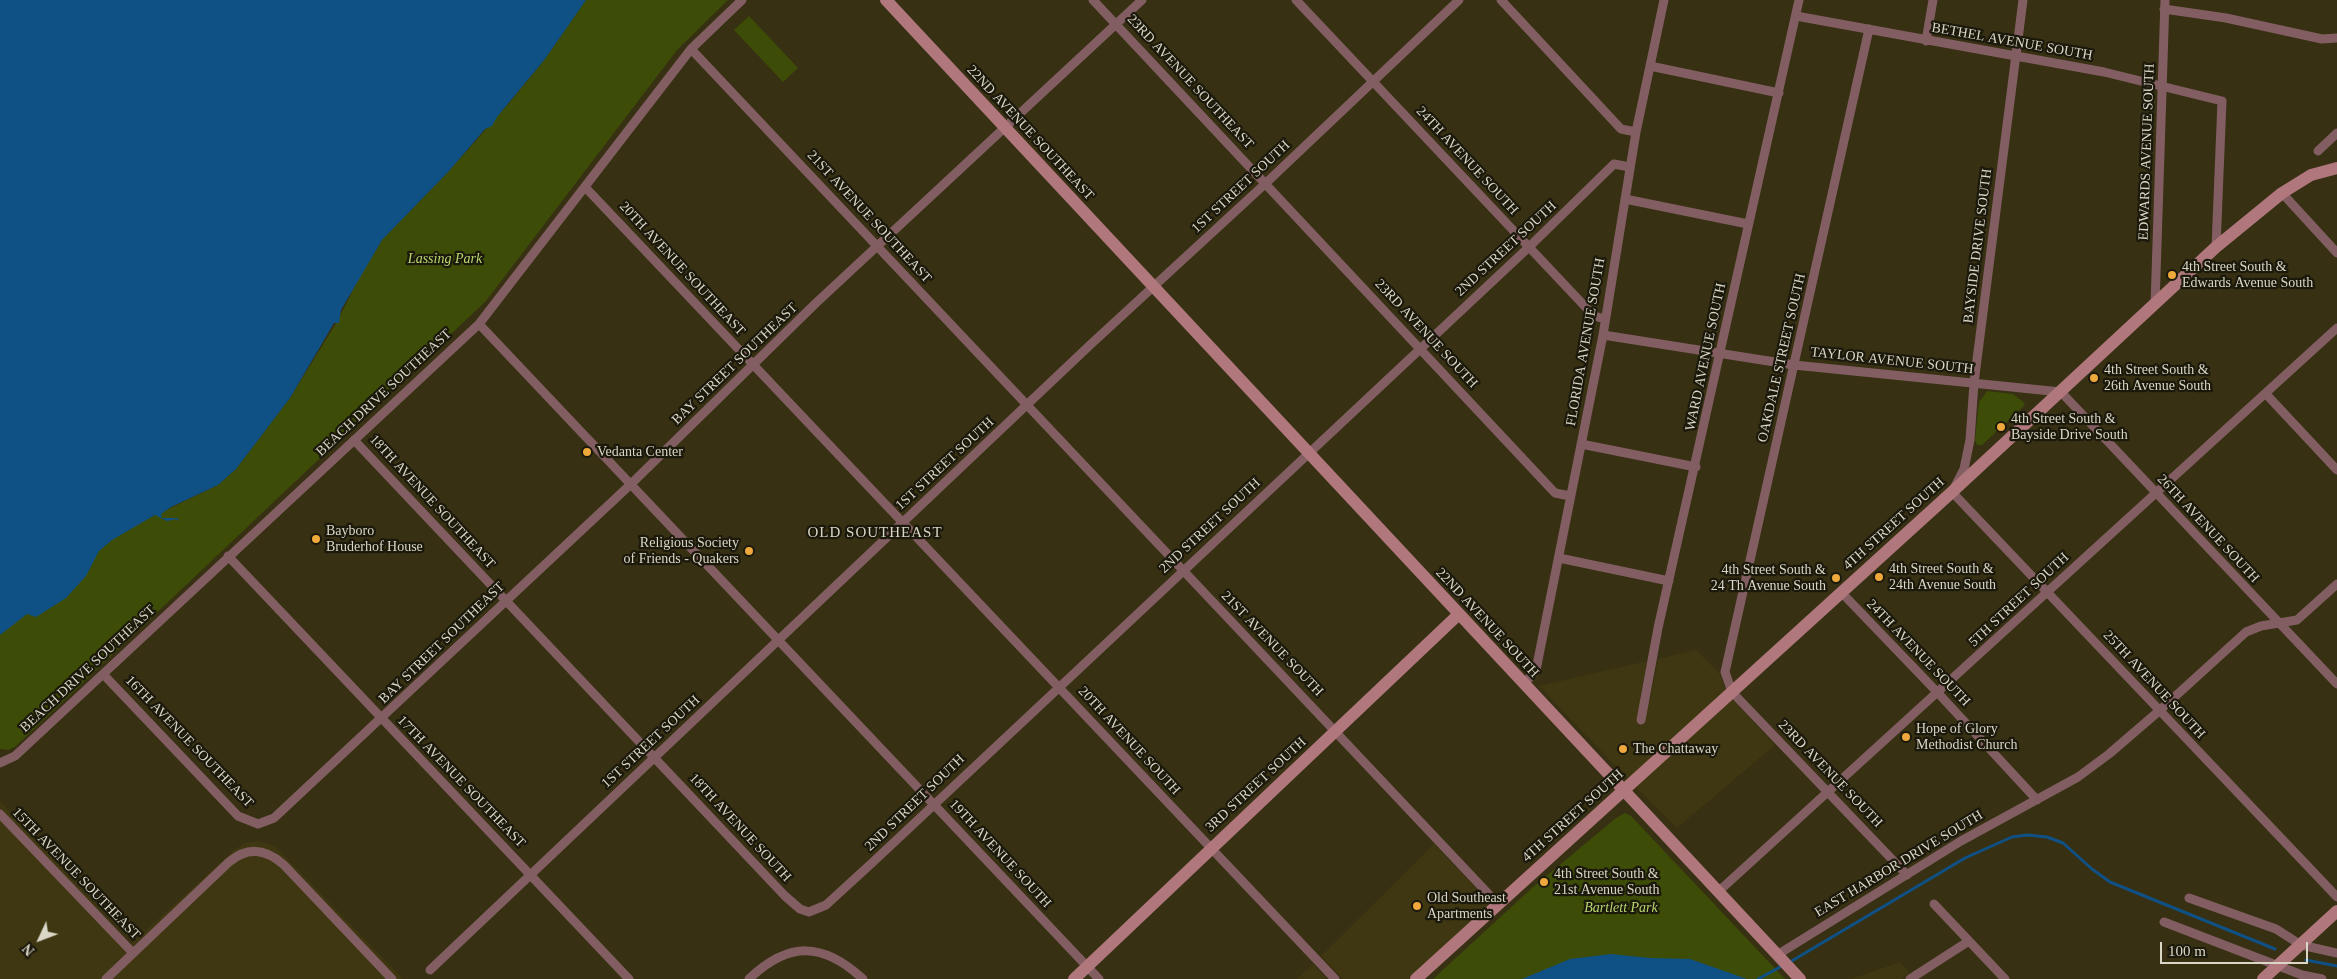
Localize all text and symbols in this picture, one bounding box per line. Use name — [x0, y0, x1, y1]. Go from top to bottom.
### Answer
street label: 23RD AVENUE SOUTHEAST — [1123, 11, 1257, 153]
street label: BETHEL AVENUE SOUTH — [1930, 20, 2094, 64]
street label: 22ND AVENUE SOUTHEAST — [963, 62, 1097, 204]
street label: EDWARDS AVENUE SOUTH — [2136, 63, 2158, 241]
street label: 24TH AVENUE SOUTH — [1412, 103, 1522, 219]
street label: 1ST STREET SOUTH — [1188, 137, 1294, 237]
street label: 21ST AVENUE SOUTHEAST — [803, 147, 935, 287]
street label: BAYSIDE DRIVE SOUTH — [1960, 168, 1996, 324]
street label: 2ND STREET SOUTH — [1452, 198, 1560, 300]
street label: 20TH AVENUE SOUTHEAST — [615, 199, 749, 339]
park label: Lassing Park — [408, 251, 482, 267]
street label: FLORIDA AVENUE SOUTH — [1563, 257, 1609, 427]
place label: 4th Street South & Edwards Avenue South — [2182, 259, 2313, 292]
marker: 4th Street South & Edwards Avenue South — [2166, 269, 2178, 281]
street label: OAKDALE STREET SOUTH — [1754, 272, 1810, 444]
street label: 23RD AVENUE SOUTH — [1371, 276, 1481, 392]
street label: WARD AVENUE SOUTH — [1682, 282, 1730, 432]
street label: BAY STREET SOUTHEAST — [669, 300, 801, 428]
street label: BEACH DRIVE SOUTHEAST — [313, 326, 455, 460]
street label: TAYLOR AVENUE SOUTH — [1810, 344, 1974, 378]
place label: 4th Street South & 26th Avenue South — [2104, 362, 2211, 394]
marker: 4th Street South & 26th Avenue South — [2088, 372, 2100, 384]
place label: 4th Street South & Bayside Drive South — [2011, 411, 2128, 444]
street label: 1ST STREET SOUTH — [892, 414, 998, 514]
marker: 4th Street South & Bayside Drive South — [1995, 421, 2007, 433]
street label: 18TH AVENUE SOUTHEAST — [365, 432, 499, 572]
place label: Vedanta Center — [597, 444, 683, 460]
marker: Vedanta Center — [581, 446, 593, 458]
street label: 26TH AVENUE SOUTH — [2153, 471, 2263, 587]
street label: 4TH STREET SOUTH — [1840, 474, 1948, 574]
street label: 2ND STREET SOUTH — [1156, 475, 1264, 577]
place label: Bayboro Bruderhof House — [326, 523, 423, 556]
district label: OLD SOUTHEAST — [806, 524, 944, 542]
marker: Bayboro Bruderhof House — [310, 533, 322, 545]
place label: Religious Society of Friends - Quakers — [624, 535, 739, 568]
marker: Religious Society of Friends - Quakers — [743, 545, 755, 557]
street label: 5TH STREET SOUTH — [1965, 549, 2073, 651]
place label: 4th Street South & 24th Avenue South — [1889, 561, 1996, 594]
place label: 4th Street South & 24 Th Avenue South — [1711, 562, 1826, 594]
street label: 22ND AVENUE SOUTH — [1432, 565, 1542, 681]
marker: 4th Street South & 24th Avenue South — [1873, 571, 1885, 583]
marker: 4th Street South & 24 Th Avenue South — [1830, 572, 1842, 584]
street label: BAY STREET SOUTHEAST — [376, 579, 508, 707]
street label: 21ST AVENUE SOUTH — [1217, 588, 1327, 700]
street label: 24TH AVENUE SOUTH — [1863, 596, 1973, 710]
street label: BEACH DRIVE SOUTHEAST — [17, 602, 159, 736]
street label: 25TH AVENUE SOUTH — [2099, 627, 2209, 743]
street label: 16TH AVENUE SOUTHEAST — [121, 672, 257, 812]
street label: 20TH AVENUE SOUTH — [1074, 683, 1184, 799]
street label: 1ST STREET SOUTH — [598, 692, 704, 792]
street label: 17TH AVENUE SOUTHEAST — [393, 712, 529, 852]
street label: 23RD AVENUE SOUTH — [1774, 717, 1886, 831]
place label: Hope of Glory Methodist Church — [1916, 721, 2017, 754]
marker: Hope of Glory Methodist Church — [1900, 731, 1912, 743]
street label: 3RD STREET SOUTH — [1202, 734, 1310, 836]
place label: The Chattaway — [1633, 741, 1718, 757]
marker: The Chattaway — [1617, 743, 1629, 755]
street label: 2ND STREET SOUTH — [862, 751, 968, 855]
street label: 4TH STREET SOUTH — [1519, 766, 1627, 866]
street label: 18TH AVENUE SOUTH — [685, 770, 795, 886]
street label: 19TH AVENUE SOUTH — [945, 796, 1055, 912]
street label: 15TH AVENUE SOUTHEAST — [8, 804, 144, 944]
street label: EAST HARBOR DRIVE SOUTH — [1812, 807, 1986, 921]
place label: 4th Street South & 21st Avenue South — [1554, 866, 1660, 899]
marker: 4th Street South & 21st Avenue South — [1538, 876, 1550, 888]
place label: Old Southeast Apartments — [1427, 890, 1506, 922]
marker: Old Southeast Apartments — [1411, 900, 1423, 912]
park label: Bartlett Park — [1584, 900, 1658, 916]
north arrow — [15, 914, 65, 964]
scale bar — [2162, 932, 2310, 964]
text: N — [20, 941, 38, 958]
text: 100 m — [2168, 943, 2206, 959]

